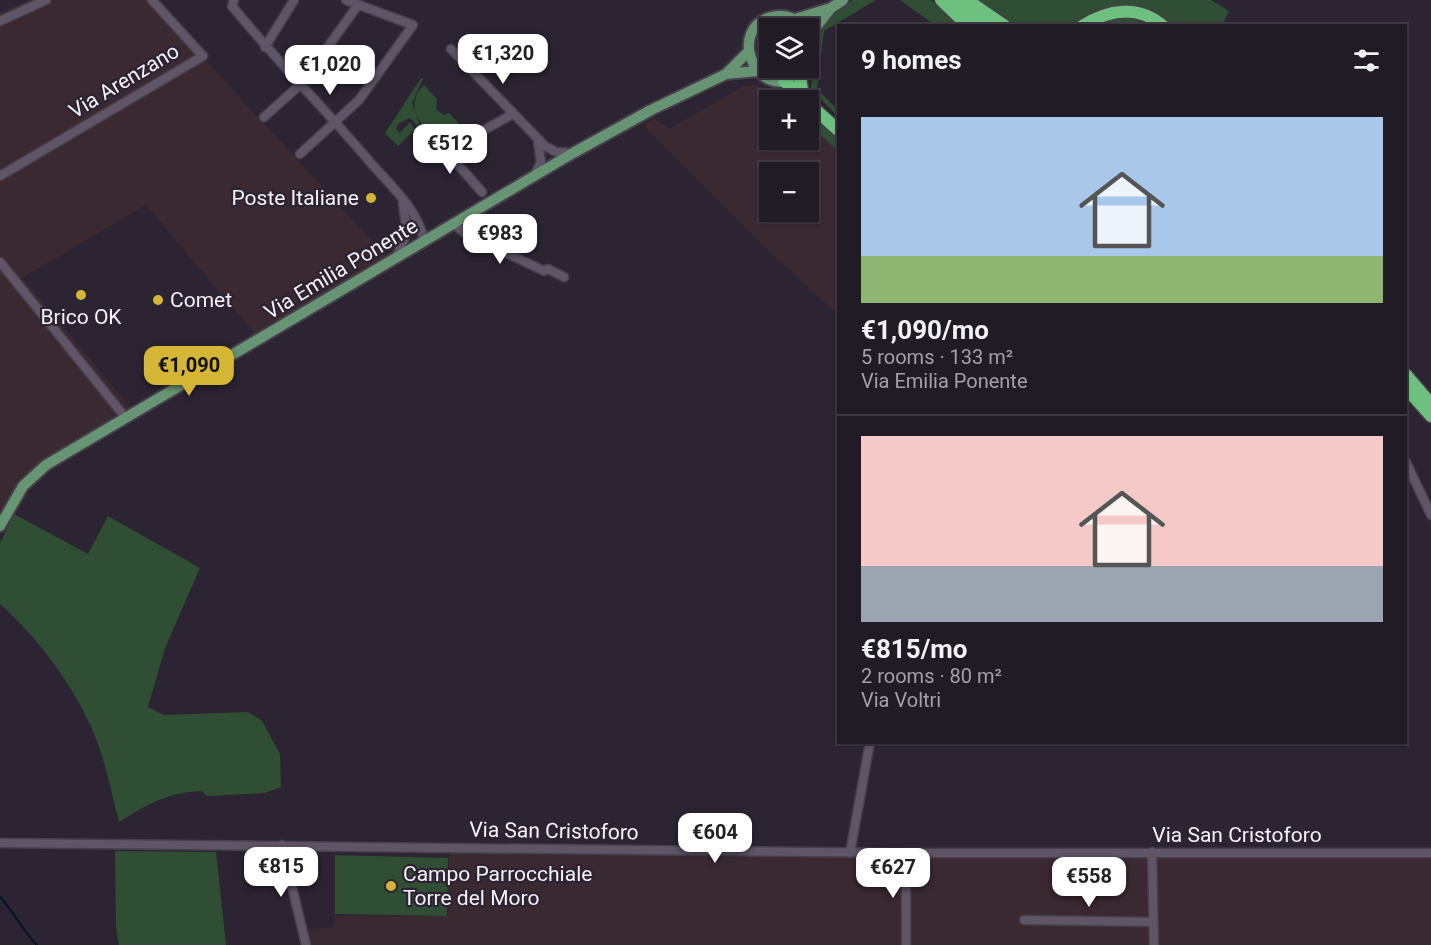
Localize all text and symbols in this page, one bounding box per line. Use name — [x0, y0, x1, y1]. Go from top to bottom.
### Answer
map controls — [759, 18, 819, 222]
button: layers — [759, 18, 819, 78]
pin: €1,320 — [454, 34, 552, 85]
street label: Via Arenzano — [65, 39, 183, 123]
text: €1,320 — [472, 41, 534, 65]
icon: filters — [1350, 44, 1383, 77]
pin: €1,020 — [281, 45, 379, 96]
text: 9 homes — [861, 45, 962, 75]
text: €1,020 — [299, 52, 361, 76]
button: + — [759, 90, 819, 150]
pin: €512 — [414, 124, 486, 175]
text: €512 — [427, 131, 473, 155]
icon: home — [1068, 156, 1176, 264]
button: − — [759, 162, 819, 222]
place label: Poste Italiane — [231, 186, 359, 210]
marker: Poste Italiane — [364, 191, 378, 205]
street label: Via Emilia Ponente — [260, 214, 422, 324]
pin: €983 — [464, 214, 536, 265]
text: €983 — [477, 221, 523, 245]
marker: Brico OK — [74, 288, 88, 302]
place label: Comet — [170, 288, 232, 312]
marker: Comet — [151, 293, 165, 307]
place label: Brico OK — [40, 305, 122, 329]
text: €1,090/mo — [861, 315, 989, 345]
text: 5 rooms · 133 m² — [861, 345, 1013, 369]
pin: €1,090 — [140, 346, 238, 397]
text: €1,090 — [158, 353, 220, 377]
text: Via Emilia Ponente — [861, 369, 1028, 393]
icon: home — [1068, 475, 1176, 583]
text: €815/mo — [861, 634, 968, 664]
text: 2 rooms · 80 m² — [861, 664, 1002, 688]
text: Via Voltri — [861, 688, 941, 712]
pin: €604 — [679, 813, 751, 864]
street label: Via San Cristoforo — [469, 818, 639, 844]
text: €604 — [692, 820, 738, 844]
street label: Via San Cristoforo — [1152, 823, 1322, 847]
pin: €815 — [245, 847, 317, 898]
pin: €627 — [857, 848, 929, 899]
text: €815 — [258, 854, 304, 878]
text: €627 — [870, 855, 916, 879]
pin: €558 — [1053, 857, 1125, 908]
place label: Campo Parrocchiale Torre del Moro — [403, 862, 592, 910]
text: €558 — [1066, 864, 1112, 888]
marker: Campo Parrocchiale Torre del Moro — [384, 879, 398, 893]

